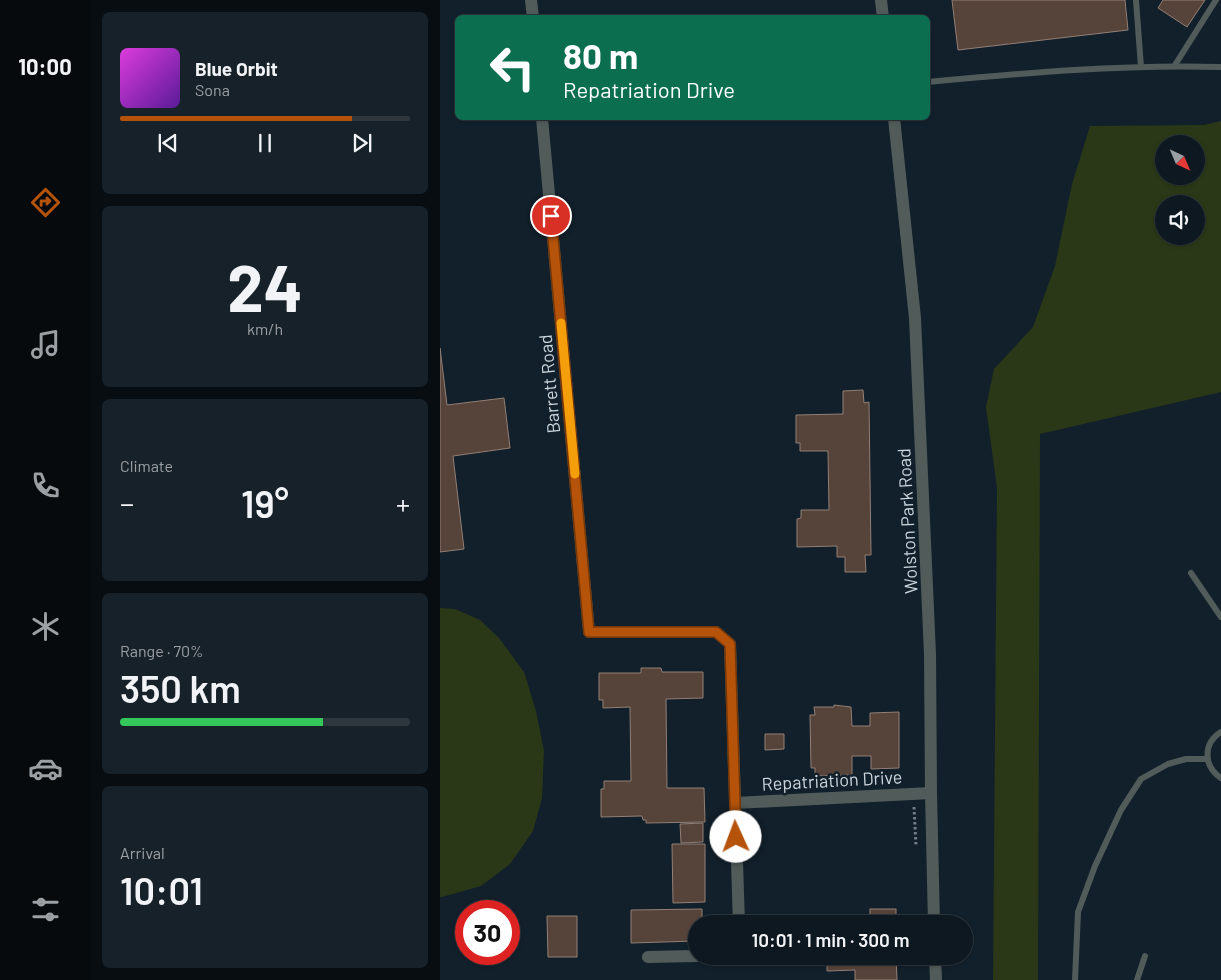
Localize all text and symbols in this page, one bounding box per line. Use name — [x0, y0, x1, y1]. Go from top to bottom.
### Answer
text: 80 m — [563, 34, 638, 76]
icon: left — [480, 35, 545, 100]
text: 10:00 — [18, 53, 72, 79]
text: Blue Orbit — [195, 57, 278, 80]
text: Repatriation Drive — [563, 76, 735, 102]
text: Sona — [195, 80, 230, 99]
icon: previous — [154, 129, 182, 157]
icon: pause — [251, 129, 279, 157]
icon: next — [348, 129, 376, 157]
north arrow — [1155, 135, 1205, 185]
map controls — [1155, 135, 1205, 245]
icon: directions — [28, 185, 63, 220]
pin — [530, 195, 572, 237]
button: sound — [1155, 195, 1205, 245]
icon: arrive — [537, 202, 565, 230]
text: 24 — [227, 247, 303, 325]
text: km/h — [247, 319, 283, 338]
icon: music — [28, 327, 63, 362]
street label: Barrett Road — [534, 334, 564, 434]
street label: Wolston Park Road — [892, 448, 922, 594]
text: Climate — [120, 456, 173, 475]
icon: phone — [28, 468, 63, 503]
text: 19° — [241, 480, 289, 526]
text: − — [120, 486, 134, 520]
text: + — [396, 486, 410, 520]
icon: climate — [28, 609, 63, 644]
text: Range · 70% — [120, 641, 204, 660]
text: 350 km — [120, 665, 241, 711]
icon: car — [28, 751, 63, 786]
street label: Repatriation Drive — [761, 765, 903, 795]
position arrow — [709, 810, 761, 862]
text: Arrival — [120, 843, 165, 862]
text: 10:01 — [120, 867, 203, 913]
icon: filters — [28, 892, 63, 927]
speed limit sign: 30 — [455, 900, 520, 965]
text: 10:01 · 1 min · 300 m — [752, 928, 909, 951]

